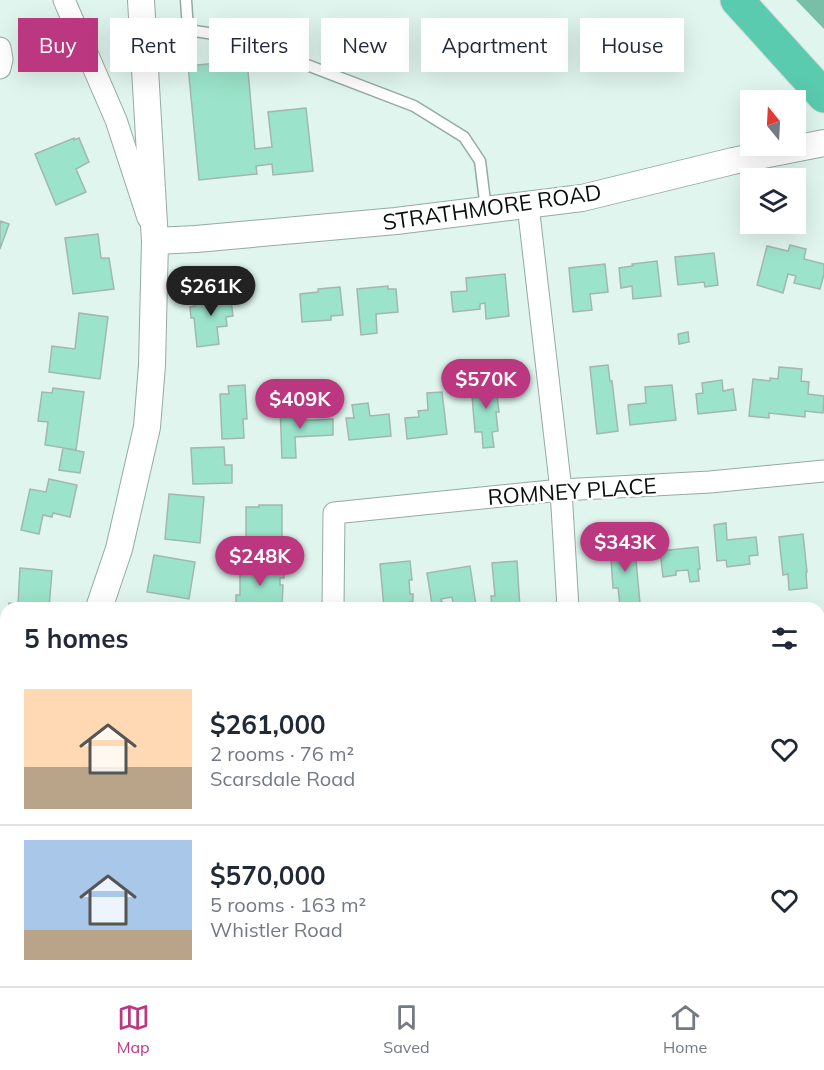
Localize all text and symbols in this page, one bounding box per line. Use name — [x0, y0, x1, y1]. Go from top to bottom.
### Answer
chip: Buy — [18, 18, 98, 72]
chip: Rent — [110, 18, 197, 72]
chip: Filters — [209, 18, 309, 72]
chip: New — [321, 18, 409, 72]
chip: Apartment — [421, 18, 568, 72]
chip: House — [580, 18, 684, 72]
north arrow — [740, 90, 806, 156]
map controls — [740, 90, 806, 234]
button: layers — [740, 168, 806, 234]
street label: STRATHMORE ROAD — [381, 178, 603, 236]
pin: $261K — [169, 266, 253, 317]
text: $261K — [180, 273, 242, 298]
pin: $570K — [444, 359, 528, 410]
text: $570K — [455, 366, 517, 391]
pin: $409K — [258, 379, 342, 430]
text: $409K — [269, 386, 331, 411]
street label: ROMNEY PLACE — [487, 471, 657, 511]
pin: $343K — [583, 522, 667, 573]
text: $343K — [594, 529, 656, 554]
pin: $248K — [218, 536, 302, 587]
text: $248K — [229, 543, 291, 568]
text: 5 homes — [24, 622, 128, 655]
icon: filters — [768, 622, 801, 655]
text: $261,000 — [210, 708, 326, 741]
icon: home — [72, 713, 144, 785]
icon: heart — [768, 733, 801, 766]
text: 2 rooms · 76 m² — [210, 741, 354, 766]
text: Scarsdale Road — [210, 766, 355, 791]
text: $570,000 — [210, 859, 326, 892]
icon: home — [72, 864, 144, 936]
icon: heart — [768, 884, 801, 917]
text: 5 rooms · 163 m² — [210, 892, 366, 917]
text: Whistler Road — [210, 917, 343, 942]
tab: Map — [117, 1001, 150, 1057]
tab: Saved — [383, 1001, 429, 1057]
tab: Home — [663, 1001, 707, 1057]

